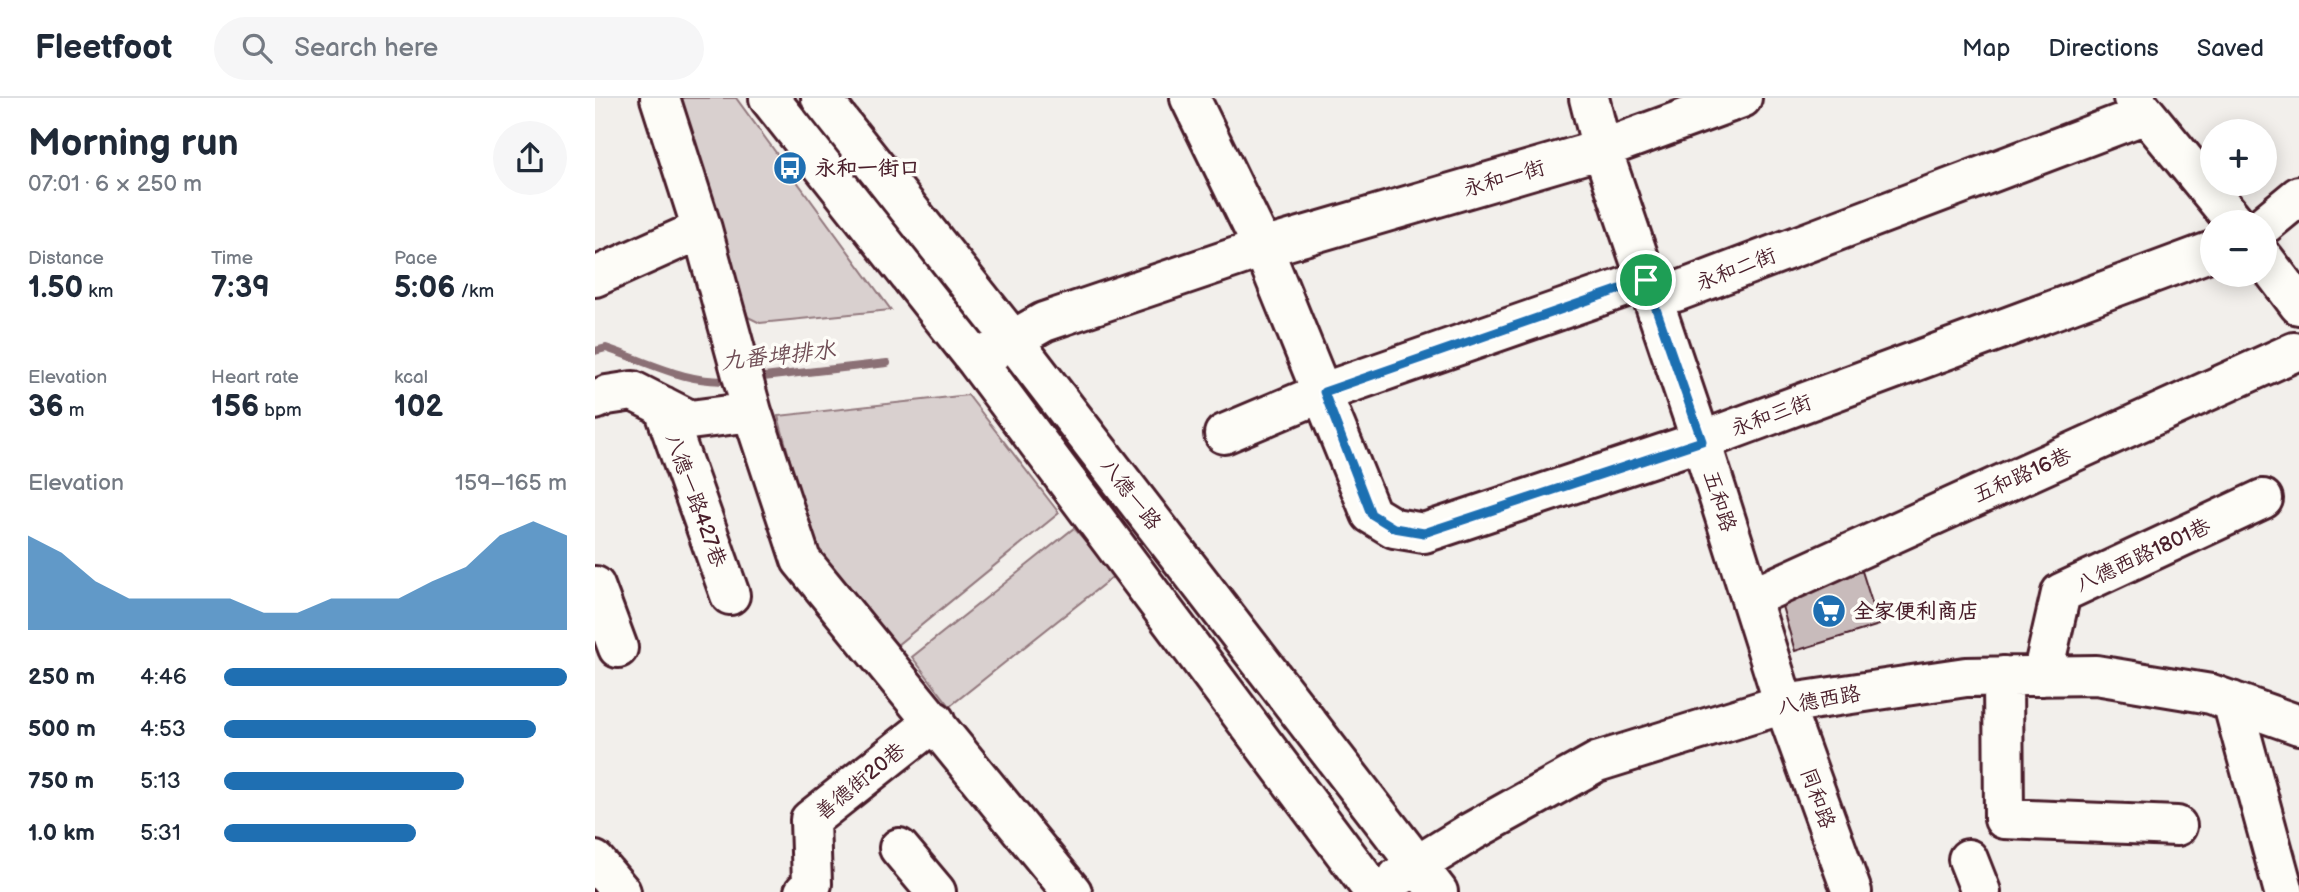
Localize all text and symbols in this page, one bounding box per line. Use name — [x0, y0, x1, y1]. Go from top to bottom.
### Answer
search box — [214, 17, 704, 80]
text: Fleetfoot — [35, 28, 172, 68]
icon: search — [238, 29, 276, 67]
text: Search here — [294, 33, 438, 64]
text: Map — [1962, 34, 2010, 63]
text: Directions — [2048, 34, 2159, 63]
text: Saved — [2197, 34, 2264, 63]
map controls — [2200, 119, 2277, 287]
button: + — [2200, 119, 2277, 196]
text: Morning run — [28, 121, 239, 166]
button: share — [493, 121, 567, 195]
bus stop icon: 永和一街口 — [771, 149, 809, 187]
street label: 永和一街 — [1460, 155, 1548, 202]
place label: 永和一街口 — [815, 156, 920, 181]
text: 07:01 · 6 × 250 m — [28, 170, 202, 198]
button: − — [2200, 210, 2277, 287]
street label: 永和二街 — [1692, 243, 1780, 296]
text: Distance — [28, 247, 104, 270]
text: Time — [211, 247, 253, 270]
text: Pace — [394, 247, 437, 270]
pin — [1616, 250, 1676, 310]
icon: arrive — [1627, 261, 1665, 299]
text: 1.50 — [28, 270, 83, 306]
text: 7:39 — [211, 270, 270, 306]
text: 5:06 — [394, 270, 455, 306]
text: km — [83, 280, 113, 303]
text: /km — [455, 280, 494, 303]
water label: 九番埤排水 — [719, 336, 838, 376]
text: Elevation — [28, 366, 107, 389]
text: Heart rate — [211, 366, 299, 389]
text: kcal — [394, 366, 428, 389]
text: 36 — [28, 389, 64, 425]
text: 156 — [211, 389, 259, 425]
text: 102 — [394, 389, 443, 425]
street label: 永和三街 — [1727, 389, 1815, 442]
text: m — [64, 399, 85, 422]
text: bpm — [259, 399, 302, 422]
street label: 八德一路427巷 — [660, 430, 731, 570]
street label: 五和路16巷 — [1969, 443, 2075, 508]
street label: 八德一路 — [1095, 454, 1166, 535]
street label: 五和路 — [1698, 467, 1741, 535]
text: Elevation — [28, 469, 124, 497]
text: 159–165 m — [455, 469, 567, 497]
street label: 八德西路1801巷 — [2072, 513, 2215, 598]
supermarket icon: 全家便利商店 — [1810, 592, 1848, 630]
place label: 全家便利商店 — [1853, 599, 1979, 624]
text: 250 m — [28, 663, 95, 691]
text: 4:46 — [140, 663, 187, 691]
street label: 八德西路 — [1776, 681, 1863, 720]
text: 500 m — [28, 715, 96, 743]
text: 4:53 — [140, 715, 186, 743]
street label: 善德街20巷 — [810, 737, 910, 825]
street label: 同和路 — [1795, 764, 1840, 832]
text: 750 m — [28, 767, 94, 795]
text: 5:13 — [140, 767, 181, 795]
text: 1.0 km — [28, 819, 95, 847]
text: 5:31 — [140, 819, 181, 847]

